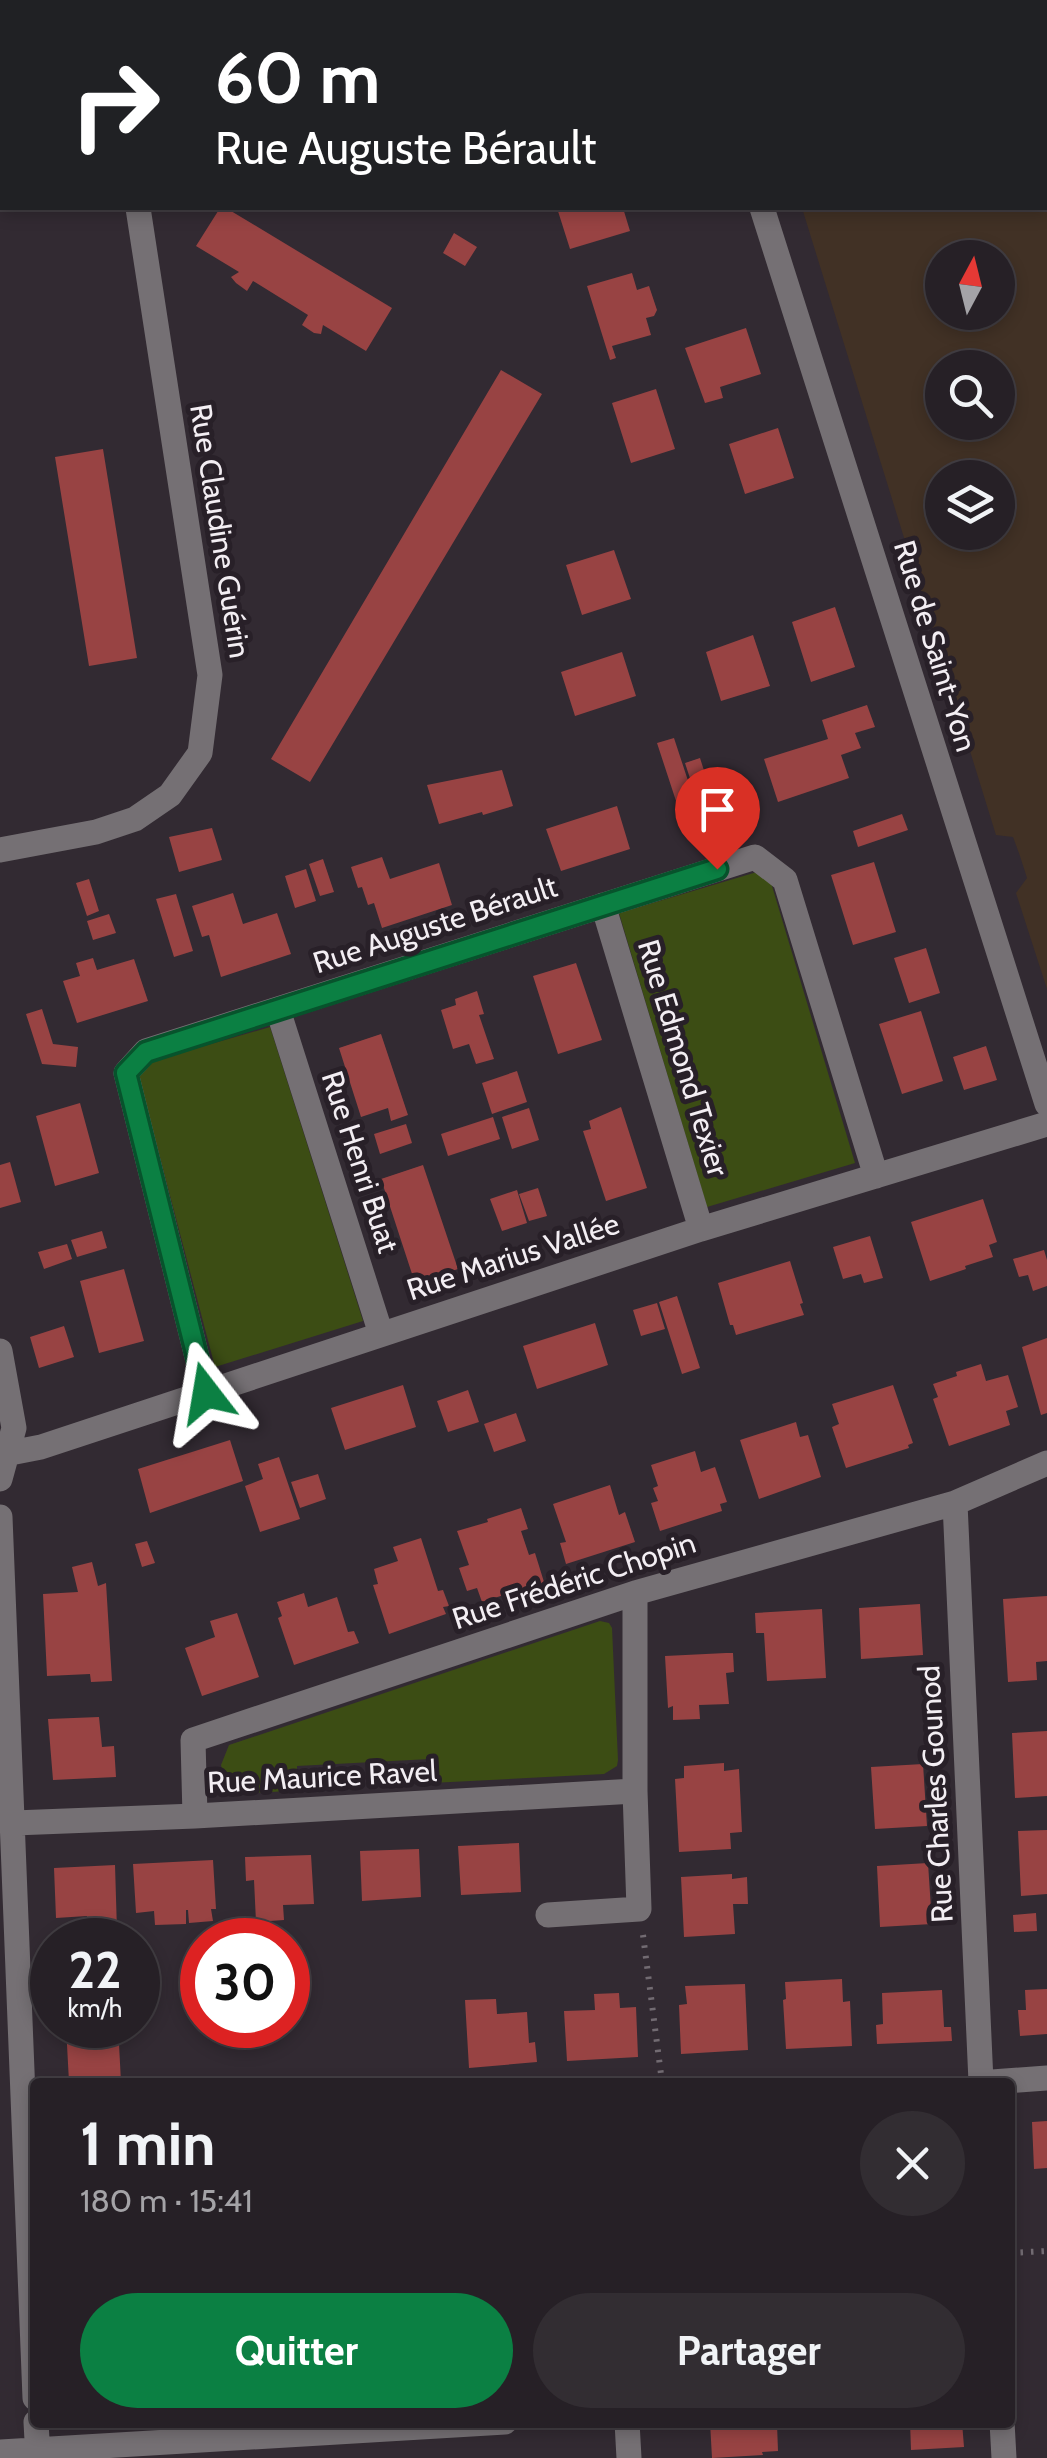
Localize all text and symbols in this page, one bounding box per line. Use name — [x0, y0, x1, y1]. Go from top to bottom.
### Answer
text: 60 m — [215, 35, 380, 121]
icon: right — [50, 40, 180, 170]
text: Rue Auguste Bérault — [215, 121, 596, 175]
north arrow — [925, 240, 1015, 330]
map controls — [925, 240, 1015, 550]
button: search — [925, 350, 1015, 440]
street label: Rue Claudine Guérin — [182, 401, 259, 661]
button: layers — [925, 460, 1015, 550]
street label: Rue de Saint-Yon — [886, 536, 985, 756]
pin — [675, 767, 760, 870]
icon: arrive — [690, 782, 745, 837]
street label: Rue Auguste Bérault — [308, 868, 561, 981]
street label: Rue Edmond Texier — [630, 935, 737, 1181]
street label: Rue Henri Buat — [314, 1066, 407, 1257]
street label: Rue Marius Vallée — [402, 1205, 624, 1308]
position arrow — [154, 1341, 258, 1445]
street label: Rue Frédéric Chopin — [448, 1524, 700, 1637]
street label: Rue Charles Gounod — [910, 1664, 961, 1924]
street label: Rue Maurice Ravel — [206, 1752, 438, 1801]
speed limit sign: 30 — [180, 1918, 310, 2048]
text: 22 — [69, 1940, 121, 2001]
text: km/h — [68, 1993, 122, 2023]
text: 1 min — [80, 2107, 215, 2180]
button: close — [860, 2111, 965, 2216]
text: 180 m · 15:41 — [80, 2181, 253, 2220]
button: Quitter — [80, 2293, 513, 2408]
button: Partager — [533, 2293, 965, 2408]

